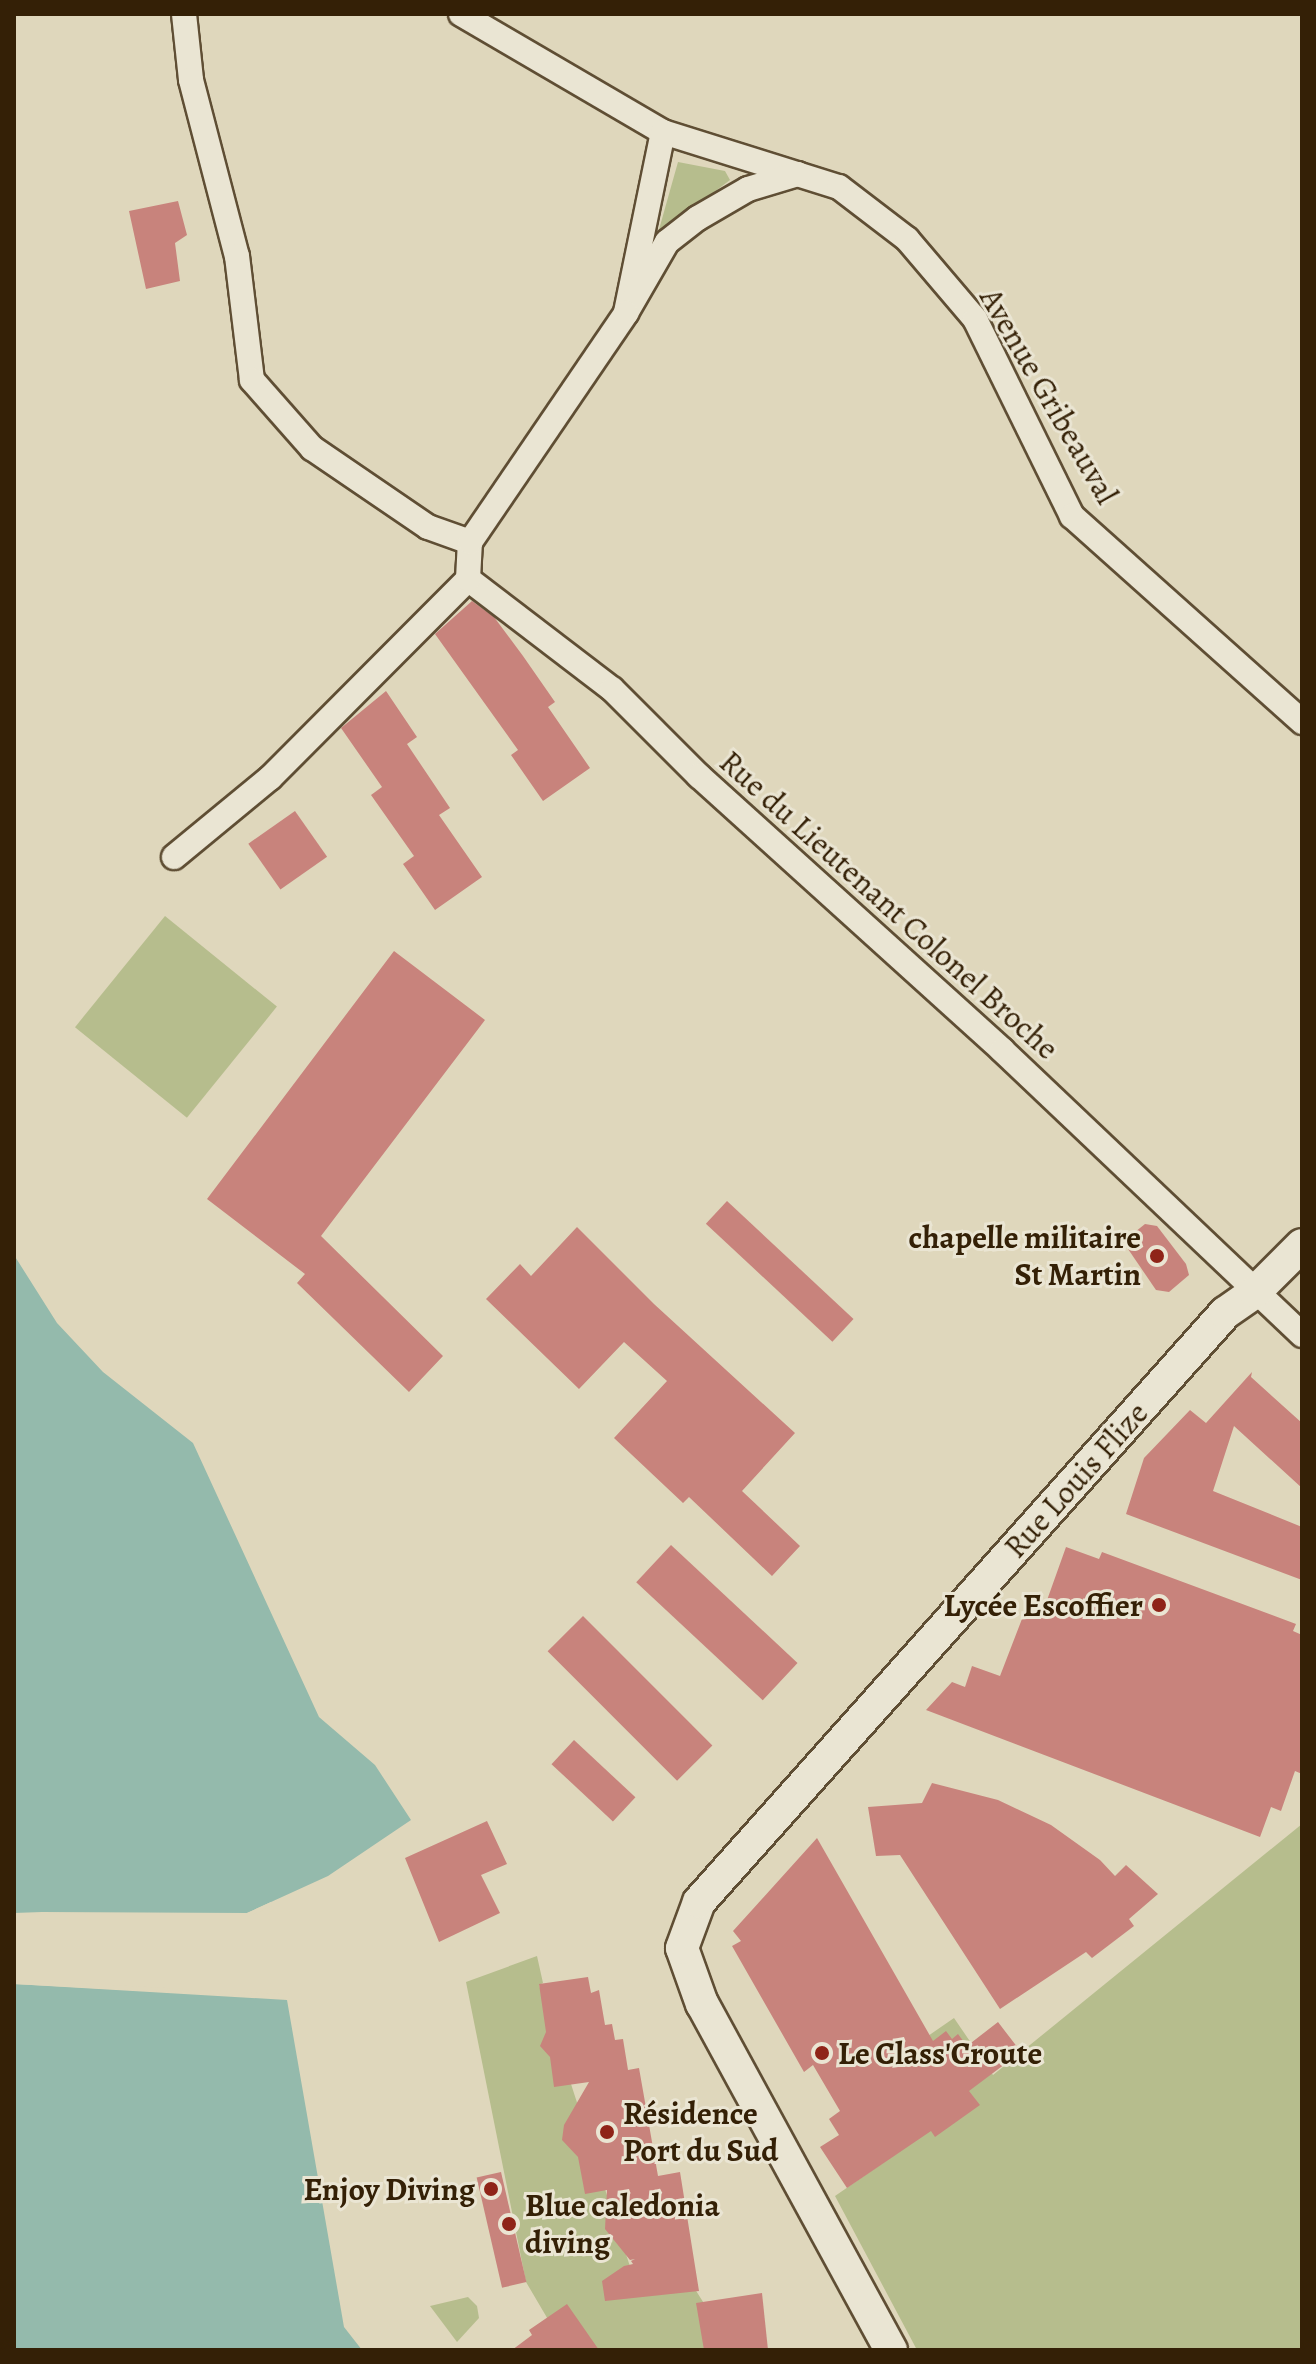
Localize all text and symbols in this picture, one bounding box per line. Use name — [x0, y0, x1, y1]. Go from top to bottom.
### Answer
street label: Avenue Gribeauval — [972, 281, 1126, 511]
street label: Rue du Lieutenant Colonel Broche — [712, 743, 1066, 1067]
place label: chapelle militaire St Martin — [909, 1219, 1141, 1294]
marker: chapelle militaire St Martin — [1148, 1247, 1166, 1265]
street label: Rue Louis Flize — [996, 1394, 1156, 1566]
place label: Lycée Escoffier — [944, 1586, 1143, 1624]
marker: Lycée Escoffier — [1150, 1596, 1168, 1614]
place label: Le Class'Croute — [838, 2034, 1042, 2072]
marker: Le Class'Croute — [813, 2044, 831, 2062]
place label: Résidence Port du Sud — [623, 2095, 778, 2170]
marker: Résidence Port du Sud — [598, 2123, 616, 2141]
place label: Enjoy Diving — [303, 2170, 475, 2208]
marker: Enjoy Diving — [482, 2180, 500, 2198]
place label: Blue caledonia diving — [525, 2187, 720, 2262]
marker: Blue caledonia diving — [500, 2215, 518, 2233]

